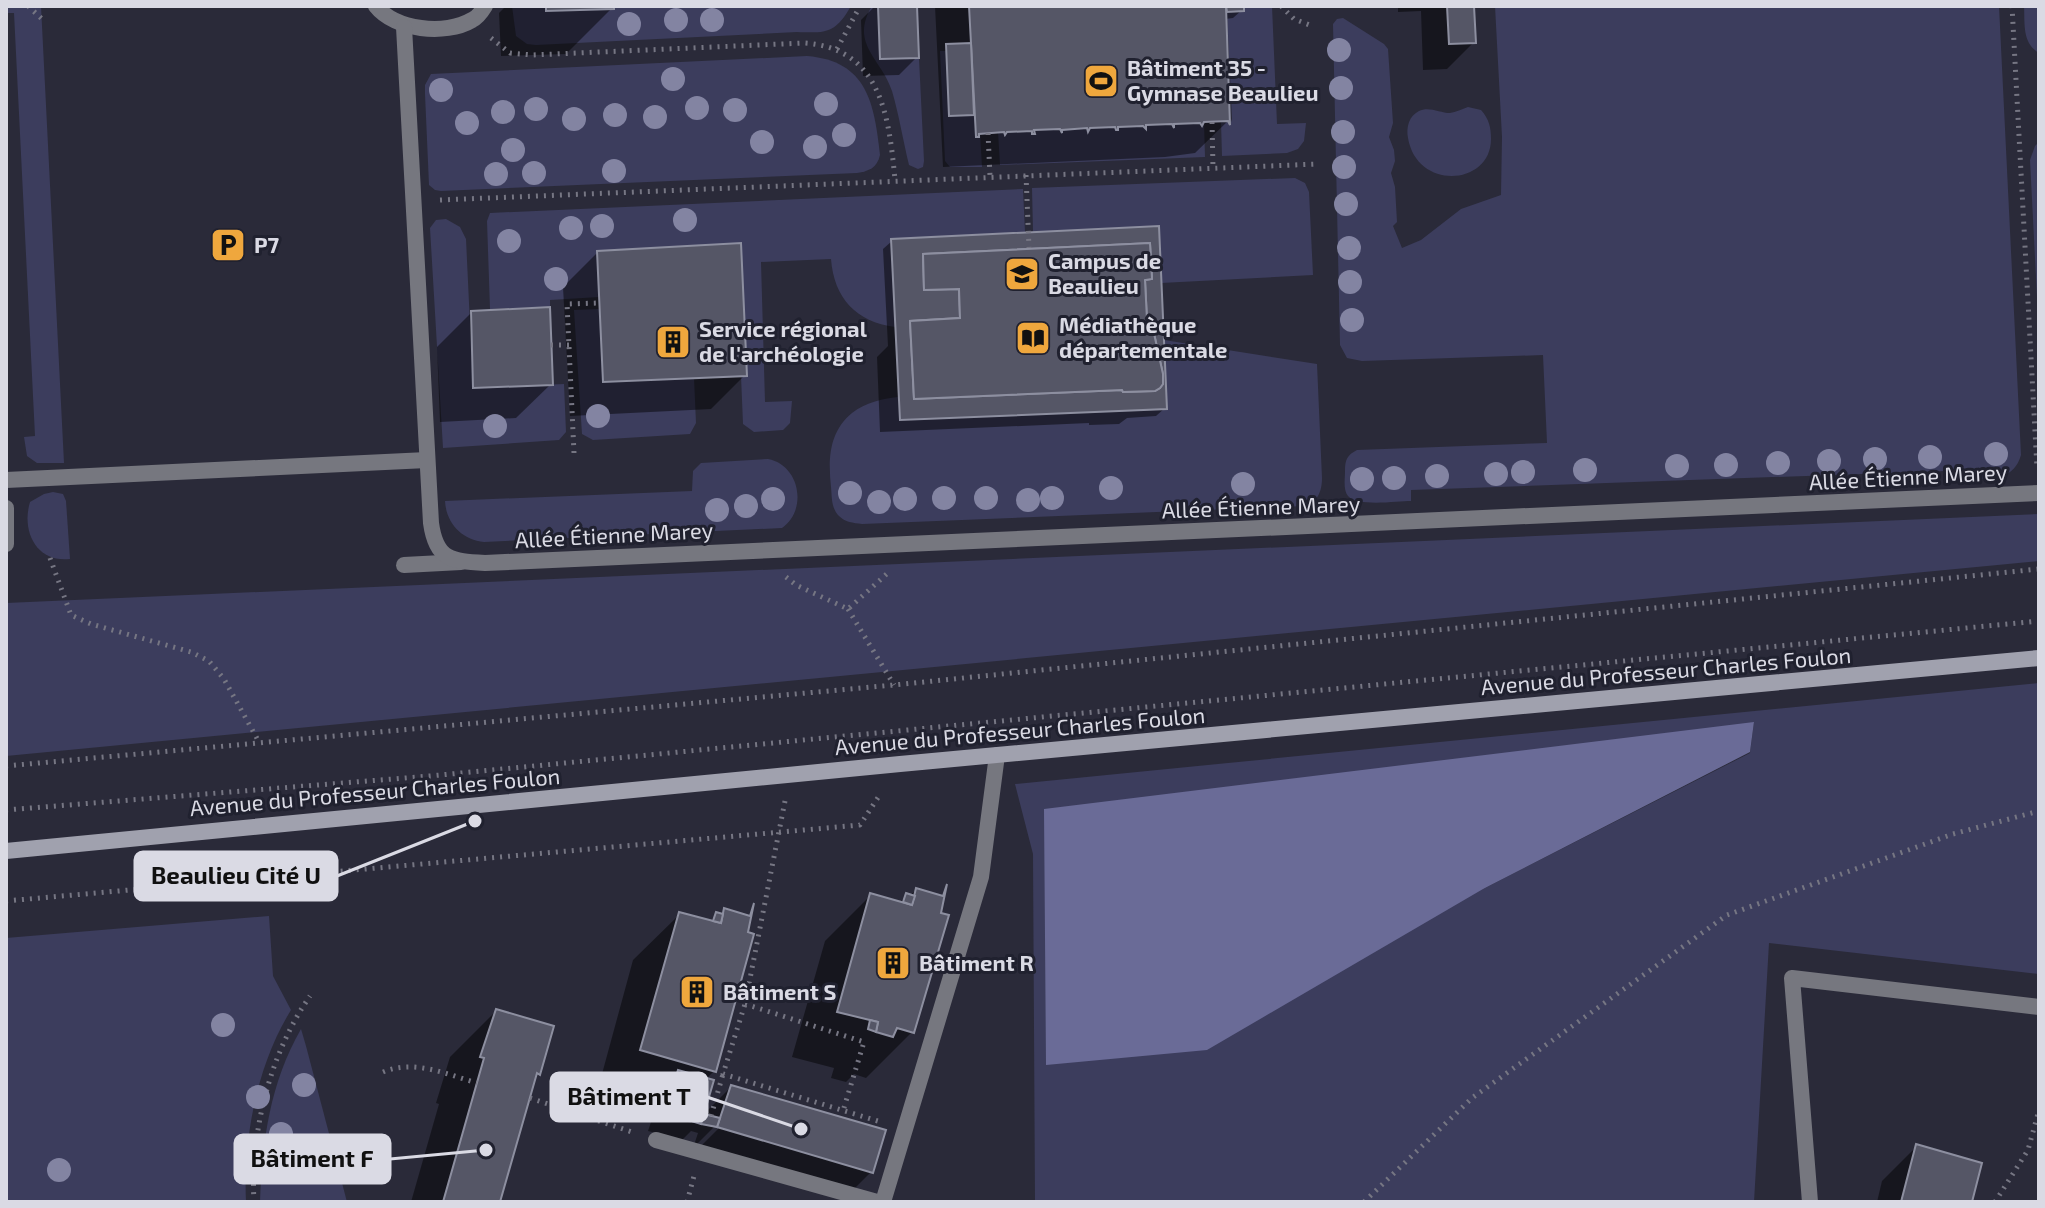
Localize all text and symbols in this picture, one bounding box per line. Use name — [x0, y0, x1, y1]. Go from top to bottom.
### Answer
place label: Bâtiment 35 - Gymnase Beaulieu — [1127, 54, 1319, 106]
sports icon: Bâtiment 35 - Gymnase Beaulieu — [1082, 62, 1120, 100]
parking icon: P7 — [209, 226, 247, 264]
place label: P7 — [254, 231, 280, 257]
place label: Campus de Beaulieu — [1048, 247, 1161, 298]
school or university icon: Campus de Beaulieu — [1003, 255, 1041, 293]
place label: Médiathèque départementale — [1059, 311, 1227, 362]
place label: Service régional de l'archéologie — [699, 315, 868, 366]
library icon: Médiathèque départementale — [1014, 319, 1052, 357]
building icon: Service régional de l'archéologie — [654, 323, 692, 361]
street label: Allée Étienne Marey — [1808, 458, 2008, 494]
street label: Allée Étienne Marey — [1161, 490, 1361, 522]
street label: Allée Étienne Marey — [514, 516, 714, 552]
street label: Avenue du Professeur Charles Foulon — [1480, 641, 1852, 699]
street label: Avenue du Professeur Charles Foulon — [834, 701, 1206, 759]
street label: Avenue du Professeur Charles Foulon — [189, 762, 561, 820]
callout: Beaulieu Cité U — [135, 852, 337, 900]
text: Beaulieu Cité U — [151, 860, 321, 889]
building icon: Bâtiment R — [874, 944, 912, 982]
place label: Bâtiment R — [919, 949, 1034, 975]
building icon: Bâtiment S — [678, 973, 716, 1011]
place label: Bâtiment S — [723, 978, 836, 1004]
callout: Bâtiment T — [551, 1073, 707, 1121]
text: Bâtiment T — [567, 1081, 691, 1110]
callout: Bâtiment F — [235, 1135, 390, 1183]
text: Bâtiment F — [251, 1143, 374, 1172]

